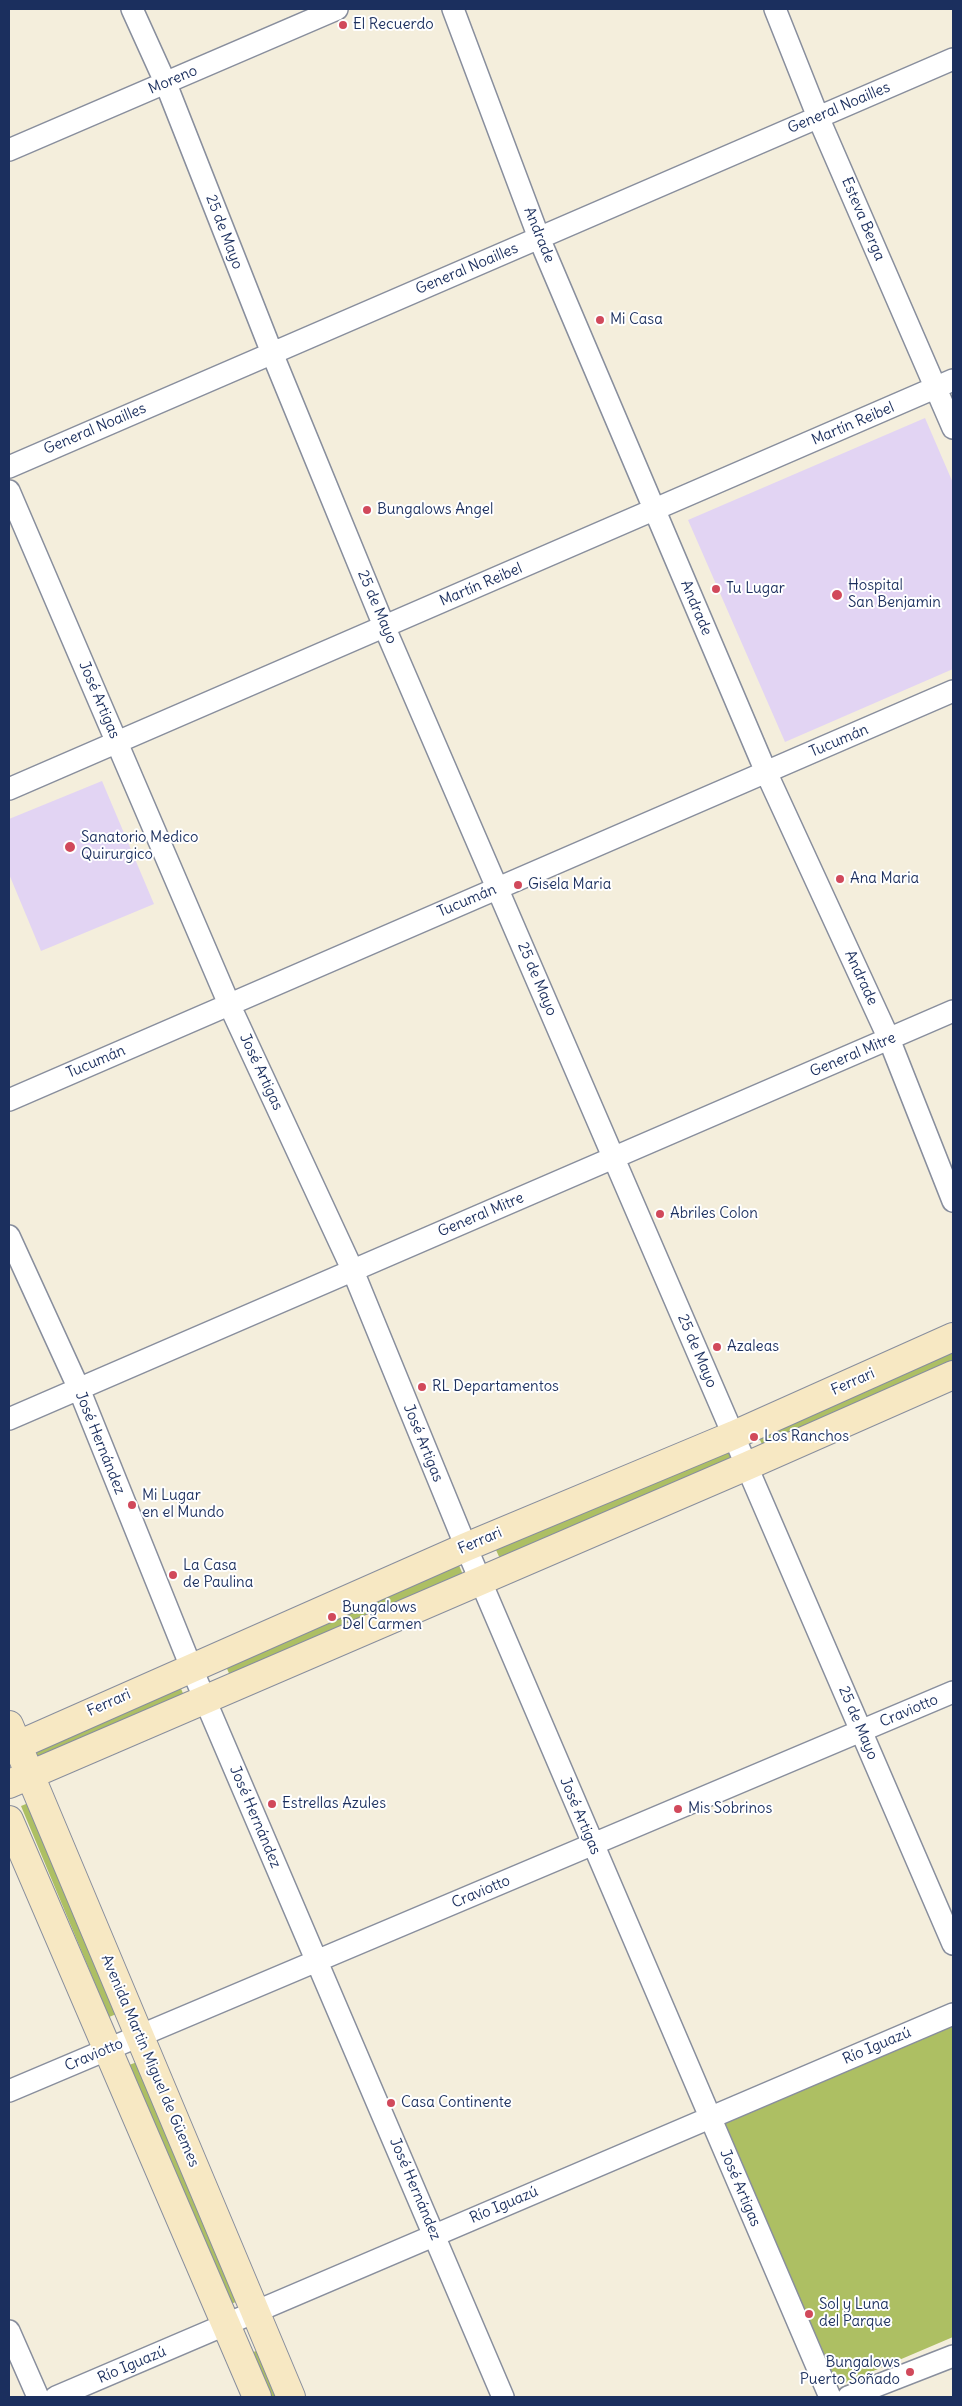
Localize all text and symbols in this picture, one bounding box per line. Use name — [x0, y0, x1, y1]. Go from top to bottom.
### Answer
place label: El Recuerdo — [353, 16, 434, 34]
marker: El Recuerdo — [337, 19, 349, 31]
street label: Moreno — [146, 62, 200, 98]
street label: General Noailles — [785, 78, 893, 138]
street label: Esteva Berga — [837, 175, 889, 263]
street label: 25 de Mayo — [202, 192, 246, 272]
street label: Andrade — [520, 205, 558, 265]
street label: General Noailles — [413, 239, 521, 299]
place label: Mi Casa — [610, 311, 663, 329]
marker: Mi Casa — [594, 314, 606, 326]
street label: General Noailles — [41, 399, 149, 459]
street label: Martín Reibel — [809, 399, 897, 449]
place label: Bungalows Angel — [377, 501, 493, 519]
marker: Bungalows Angel — [361, 504, 373, 516]
street label: Martín Reibel — [437, 560, 525, 610]
street label: 25 de Mayo — [353, 567, 401, 647]
place label: Hospital San Benjamin — [848, 577, 941, 612]
street label: Andrade — [676, 578, 716, 638]
place label: Tu Lugar — [726, 580, 785, 598]
marker: Tu Lugar — [710, 583, 722, 595]
marker: Hospital San Benjamin — [830, 588, 844, 602]
street label: José Artigas — [75, 659, 123, 741]
street label: Tucumán — [807, 721, 871, 761]
place label: Sanatorio Medico Quirurgico — [81, 829, 198, 864]
marker: Sanatorio Medico Quirurgico — [63, 840, 77, 854]
place label: Ana Maria — [850, 870, 919, 888]
marker: Ana Maria — [834, 873, 846, 885]
place label: Gisela Maria — [528, 876, 611, 894]
marker: Gisela Maria — [512, 879, 524, 891]
street label: Tucumán — [435, 881, 499, 921]
street label: 25 de Mayo — [513, 939, 561, 1019]
street label: Andrade — [840, 948, 882, 1008]
street label: General Mitre — [807, 1029, 899, 1081]
street label: José Artigas — [235, 1031, 287, 1113]
street label: Tucumán — [64, 1042, 128, 1082]
street label: General Mitre — [435, 1189, 527, 1241]
place label: Abriles Colon — [670, 1205, 758, 1223]
marker: Abriles Colon — [654, 1208, 666, 1220]
street label: 25 de Mayo — [673, 1311, 721, 1391]
place label: Azaleas — [727, 1338, 779, 1356]
marker: Azaleas — [711, 1341, 723, 1353]
street label: Ferrari — [828, 1364, 878, 1400]
place label: RL Departamentos — [432, 1378, 559, 1396]
marker: RL Departamentos — [416, 1381, 428, 1393]
street label: José Hernández — [71, 1389, 129, 1497]
street label: José Artigas — [399, 1401, 447, 1485]
place label: Los Ranchos — [764, 1428, 849, 1446]
marker: Los Ranchos — [748, 1431, 760, 1443]
place label: Mi Lugar en el Mundo — [142, 1487, 224, 1522]
marker: Mi Lugar en el Mundo — [126, 1499, 138, 1511]
street label: Ferrari — [455, 1524, 505, 1558]
place label: La Casa de Paulina — [183, 1557, 253, 1592]
marker: La Casa de Paulina — [167, 1569, 179, 1581]
place label: Bungalows Del Carmen — [342, 1599, 422, 1634]
marker: Bungalows Del Carmen — [326, 1611, 338, 1623]
street label: 25 de Mayo — [834, 1683, 882, 1763]
street label: Ferrari — [84, 1685, 134, 1721]
street label: Craviotto — [877, 1691, 941, 1731]
street label: José Hernández — [225, 1763, 285, 1871]
street label: José Artigas — [556, 1775, 604, 1857]
place label: Estrellas Azules — [282, 1795, 386, 1813]
marker: Estrellas Azules — [266, 1798, 278, 1810]
place label: Mis Sobrinos — [688, 1800, 772, 1818]
marker: Mis Sobrinos — [672, 1803, 684, 1815]
street label: Craviotto — [449, 1872, 513, 1912]
street label: Avenida Martin Miguel de Güemes — [97, 1952, 203, 2170]
street label: Río Iguazú — [840, 2024, 914, 2068]
street label: Craviotto — [62, 2035, 126, 2075]
place label: Casa Continente — [401, 2094, 512, 2112]
marker: Casa Continente — [385, 2097, 397, 2109]
street label: José Hernández — [385, 2135, 445, 2243]
street label: José Artigas — [716, 2147, 764, 2229]
street label: Río Iguazú — [467, 2183, 541, 2227]
place label: Sol y Luna del Parque — [819, 2296, 891, 2331]
marker: Sol y Luna del Parque — [803, 2308, 815, 2320]
street label: Río Iguazú — [95, 2343, 169, 2387]
place label: Bungalows Puerto Soñado — [800, 2354, 900, 2389]
marker: Bungalows Puerto Soñado — [904, 2366, 916, 2378]

